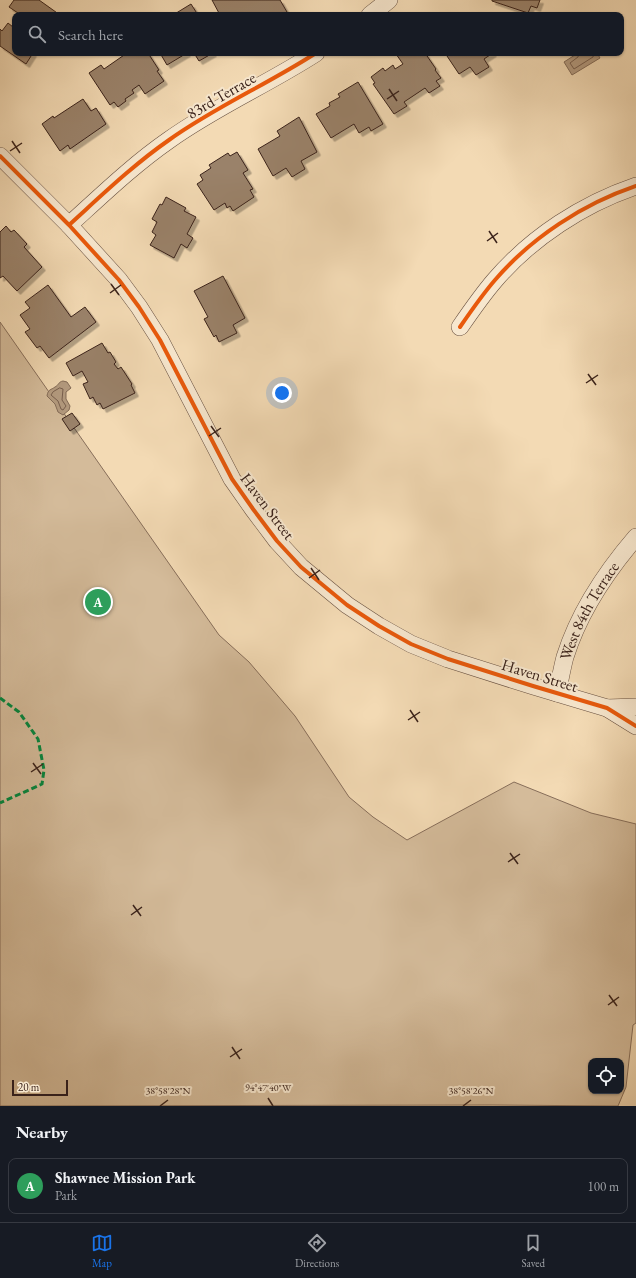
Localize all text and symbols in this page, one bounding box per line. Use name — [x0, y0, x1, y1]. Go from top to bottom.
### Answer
search box — [12, 12, 624, 56]
icon: search — [26, 23, 48, 45]
text: Search here — [58, 25, 123, 44]
street label: 83rd Terrace — [183, 67, 260, 124]
your location — [272, 383, 292, 403]
street label: Haven Street — [236, 469, 300, 544]
street label: West 84th Terrace — [555, 557, 624, 663]
pin: A — [85, 587, 111, 617]
street label: Haven Street — [499, 654, 581, 697]
map controls — [588, 1058, 624, 1094]
button: locate — [588, 1058, 624, 1094]
scale bar — [12, 1078, 68, 1097]
text: 20 m — [18, 1080, 39, 1094]
text: 94°47'40"W — [245, 1081, 292, 1094]
text: 38°58'28"N — [146, 1084, 191, 1097]
text: 38°58'26"N — [449, 1084, 494, 1097]
text: Nearby — [16, 1121, 68, 1143]
text: Shawnee Mission Park — [55, 1168, 196, 1187]
text: A — [25, 1178, 35, 1195]
text: 100 m — [588, 1178, 619, 1195]
text: Park — [55, 1187, 77, 1204]
tab: Map — [91, 1232, 113, 1270]
tab: Directions — [295, 1232, 339, 1270]
tab: Saved — [521, 1232, 545, 1270]

